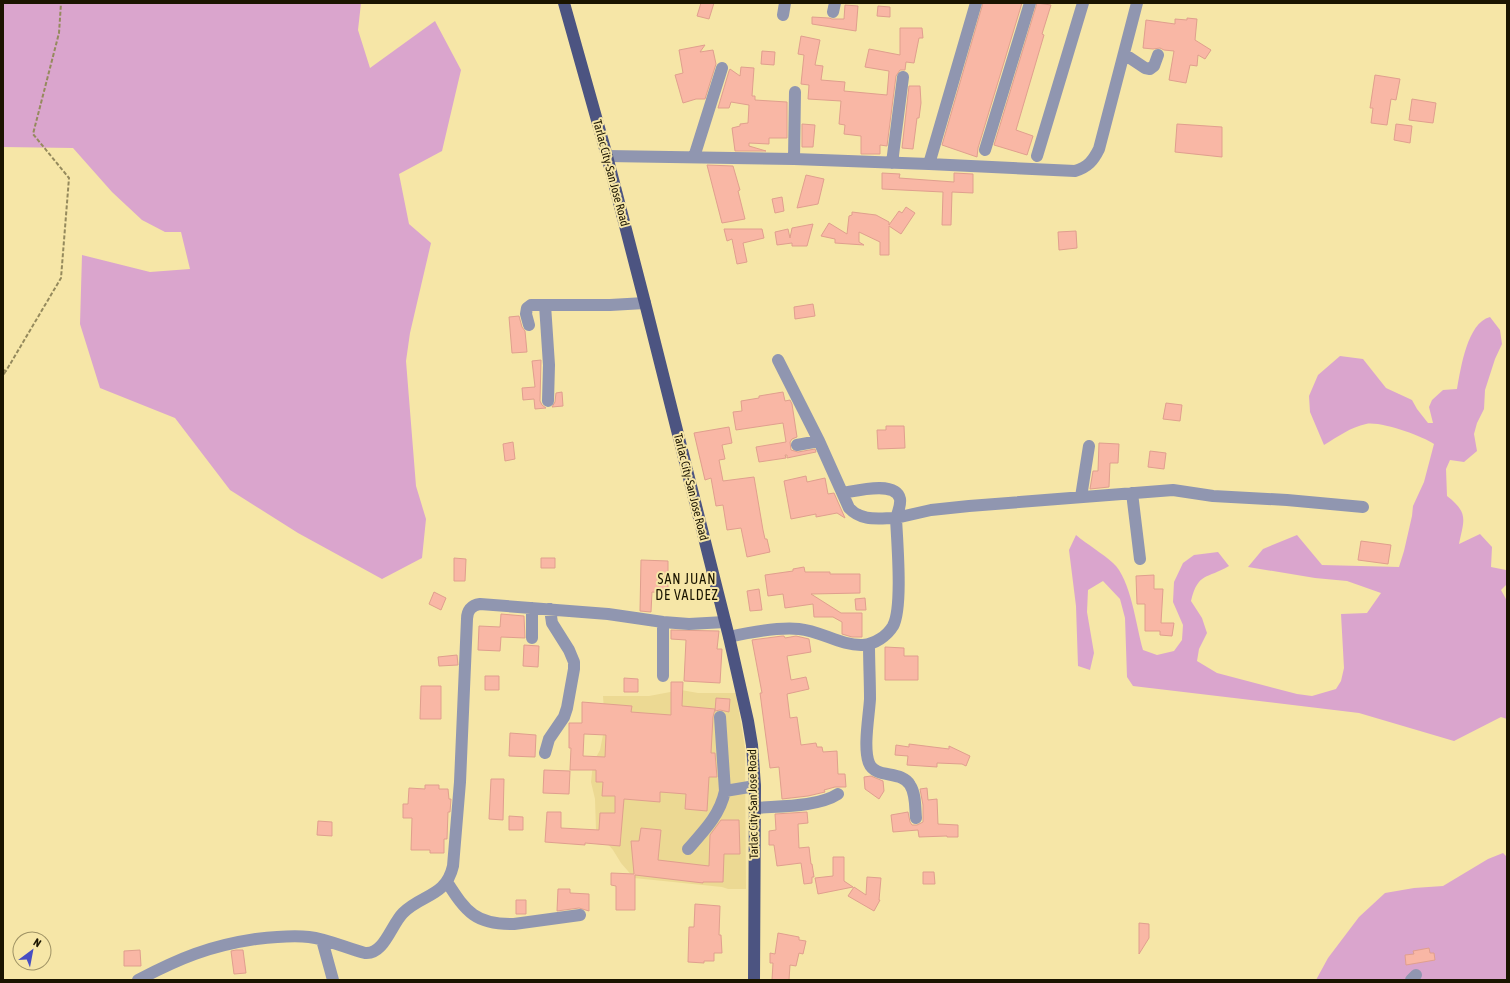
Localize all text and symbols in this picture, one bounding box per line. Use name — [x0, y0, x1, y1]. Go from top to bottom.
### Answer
street label: Tarlac City-San Jose Road — [590, 118, 632, 228]
street label: Tarlac City-San Jose Road — [671, 432, 711, 542]
district label: SAN JUAN DE VALDEZ — [655, 571, 719, 603]
street label: Tarlac City-San Jose Road — [745, 749, 761, 859]
north arrow — [12, 931, 52, 971]
text: N — [31, 936, 43, 949]

